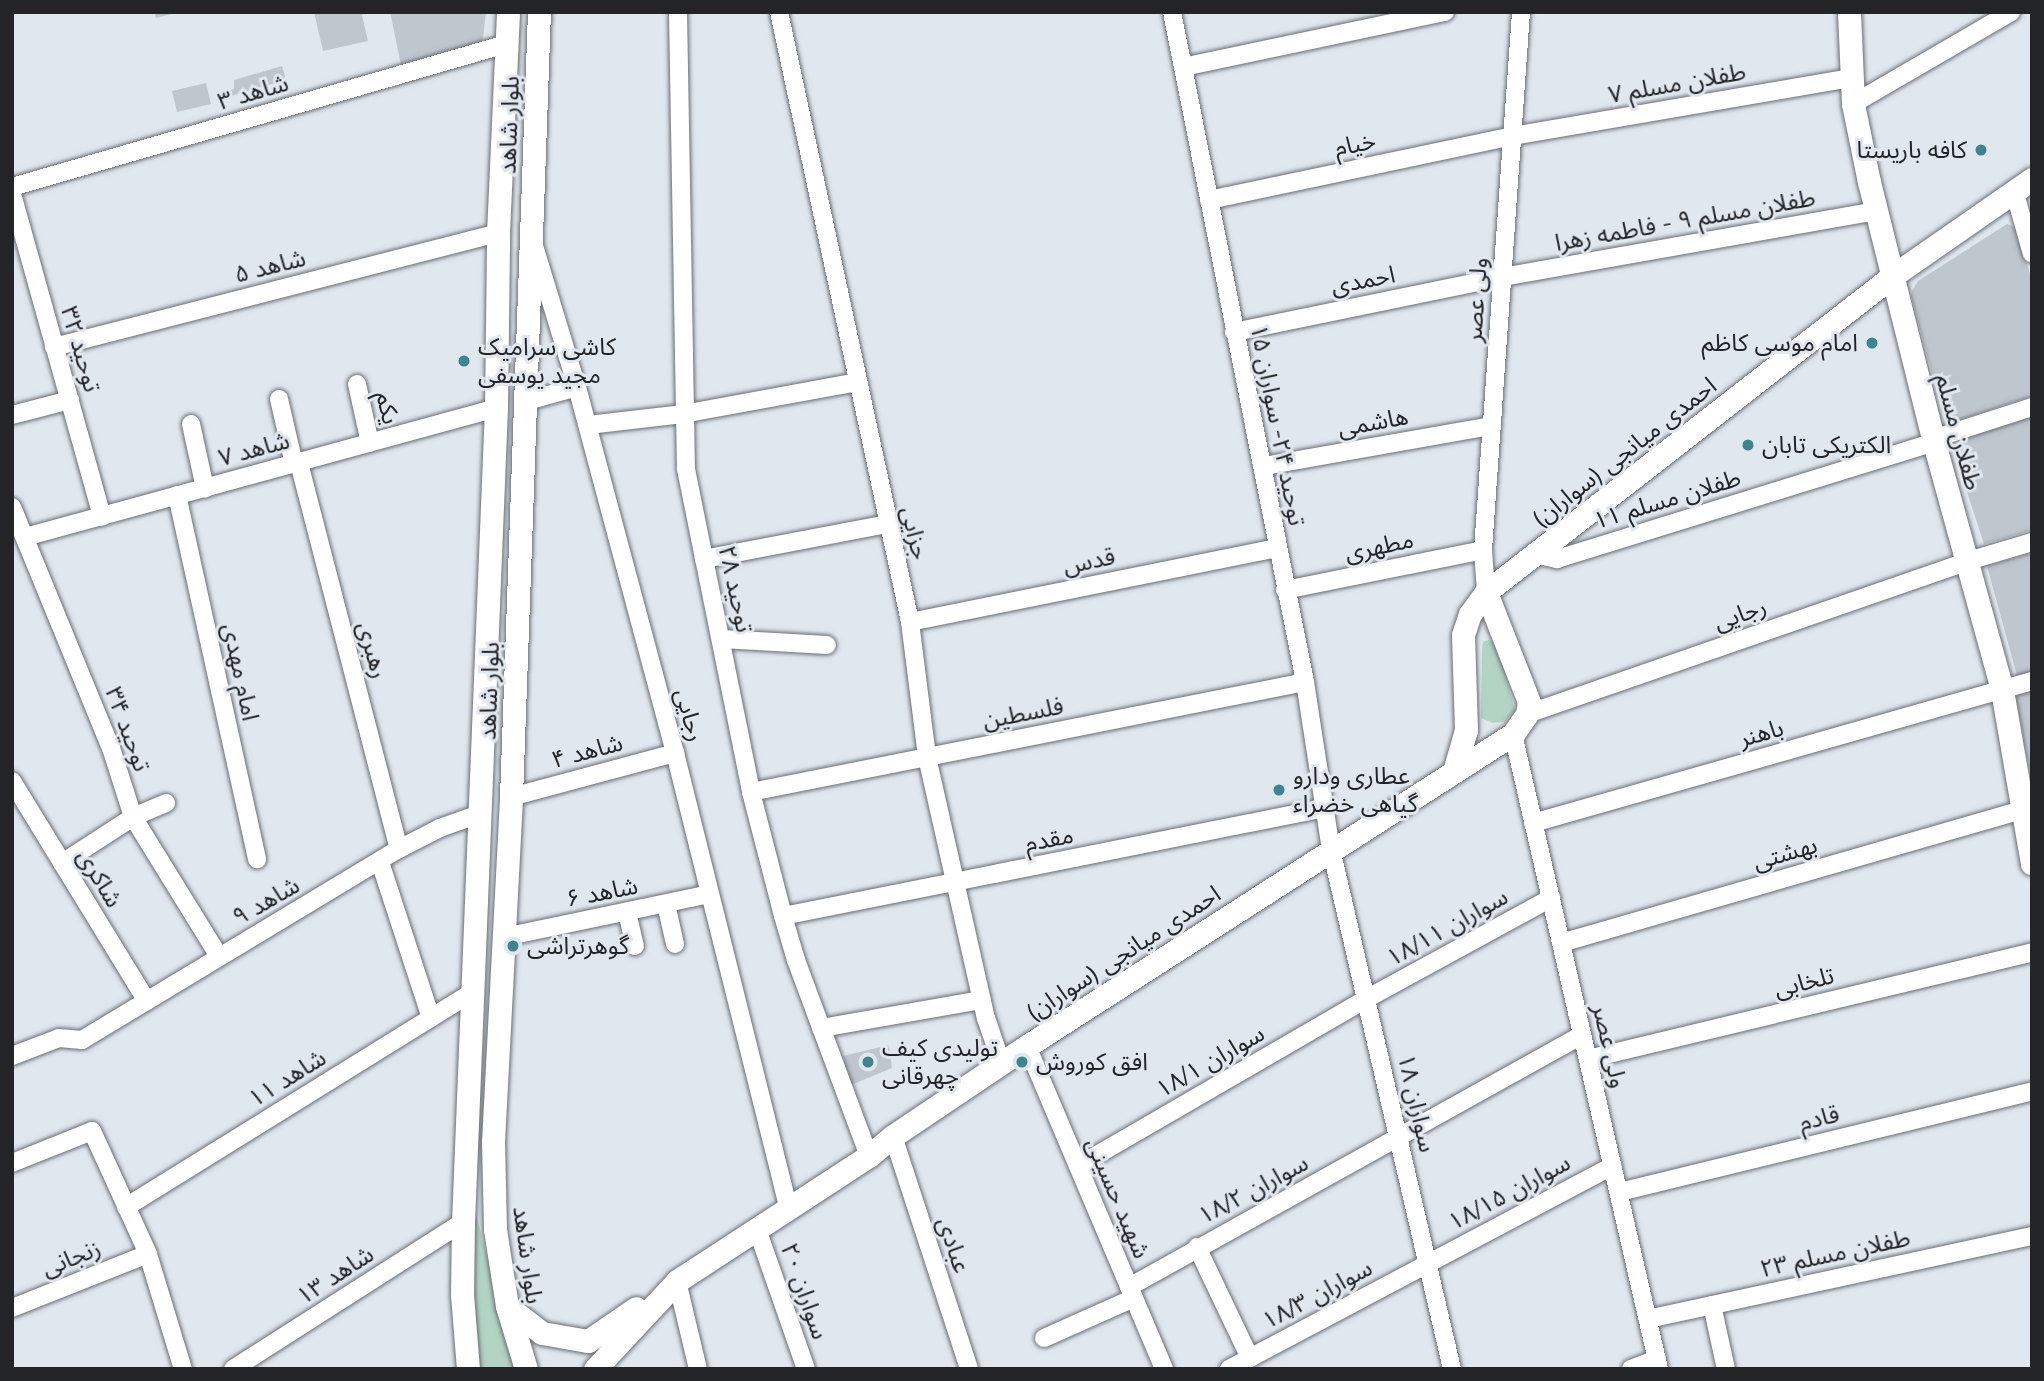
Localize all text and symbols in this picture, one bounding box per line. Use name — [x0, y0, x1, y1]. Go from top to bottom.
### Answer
street label: طفلان مسلم ۷ — [1606, 57, 1748, 109]
street label: شاهد ۳ — [214, 68, 292, 116]
street label: بلوار شاهد — [493, 75, 525, 175]
street label: خیام — [1332, 126, 1378, 162]
place label: کافه باریستا — [1856, 136, 1967, 164]
marker: کافه باریستا — [1973, 142, 1989, 158]
street label: طفلان مسلم ۹ - فاطمه زهرا — [1553, 183, 1817, 257]
street label: شاهد ۵ — [231, 243, 309, 289]
street label: ولی عصر — [1459, 256, 1493, 344]
street label: احمدی — [1328, 260, 1398, 300]
street label: توحید ۳۲ — [55, 303, 107, 395]
street label: توحید ۲۴- سواران ۱۵ — [1244, 322, 1312, 528]
place label: امام موسی کاظم — [1702, 329, 1858, 357]
place label: کاشی سرامیک مجید یوسفی — [478, 333, 616, 389]
marker: امام موسی کاظم — [1864, 335, 1880, 351]
marker: کاشی سرامیک مجید یوسفی — [456, 353, 472, 369]
street label: احمدی میانجی (سواران) — [1526, 371, 1722, 533]
street label: طفلان مسلم — [1930, 371, 1988, 493]
street label: یکم — [370, 389, 406, 427]
street label: هاشمی — [1335, 402, 1411, 442]
street label: شاهد ۷ — [215, 426, 293, 472]
place label: الکتریکی تابان — [1762, 431, 1891, 459]
marker: الکتریکی تابان — [1740, 437, 1756, 453]
street label: طفلان مسلم ۱۱ — [1590, 463, 1744, 535]
street label: جزایی — [895, 504, 935, 562]
street label: مطهری — [1342, 525, 1416, 567]
street label: قدس — [1060, 541, 1118, 581]
street label: توحید ۲۸ — [713, 543, 759, 635]
street label: رجایی — [1710, 592, 1770, 636]
street label: رهبری — [352, 618, 394, 682]
street label: امام مهدی — [217, 621, 265, 723]
street label: بلوار شاهد — [473, 641, 505, 741]
street label: توحید ۳۴ — [99, 683, 157, 775]
street label: رجایی — [669, 685, 711, 745]
street label: فلسطین — [980, 691, 1066, 735]
street label: باهنر — [1735, 713, 1787, 753]
street label: شاهد ۴ — [548, 728, 626, 774]
place label: عطاری ودارو گیاهی خضراء — [1293, 762, 1418, 818]
marker: عطاری ودارو گیاهی خضراء — [1271, 782, 1287, 798]
street label: مقدم — [1022, 820, 1076, 858]
street label: بهشتی — [1749, 830, 1821, 876]
street label: شاکری — [71, 843, 129, 913]
street label: شاهد ۹ — [227, 870, 305, 932]
street label: شاهد ۶ — [564, 871, 640, 913]
street label: احمدی میانجی (سواران) — [1020, 879, 1226, 1027]
street label: سواران ۱۸/۱۱ — [1381, 882, 1513, 972]
place label: گوهرتراشی — [527, 932, 629, 960]
marker: گوهرتراشی — [505, 938, 521, 954]
street label: تلخابی — [1771, 961, 1837, 1003]
street label: ولی عصر — [1586, 1001, 1634, 1091]
street label: سواران ۱۸/۱ — [1151, 1018, 1269, 1104]
place label: تولیدی کیف چهرقانی — [882, 1034, 998, 1090]
street label: شاهد ۱۱ — [243, 1043, 331, 1113]
place label: افق کوروش — [1036, 1048, 1148, 1076]
street label: سواران ۱۸ — [1392, 1051, 1442, 1155]
marker: تولیدی کیف چهرقانی — [860, 1054, 876, 1070]
marker: افق کوروش — [1014, 1054, 1030, 1070]
street label: قادم — [1796, 1099, 1842, 1137]
street label: شهید حسینی — [1080, 1133, 1156, 1263]
street label: سواران ۱۸/۲ — [1193, 1148, 1313, 1230]
street label: سواران ۱۸/۱۵ — [1443, 1148, 1575, 1236]
street label: بلوار شاهد — [507, 1204, 549, 1306]
street label: عبادی — [932, 1213, 976, 1277]
street label: طفلان مسلم ۲۳ — [1757, 1223, 1913, 1283]
street label: زنجانی — [37, 1233, 105, 1283]
street label: شاهد ۱۳ — [291, 1239, 379, 1311]
street label: سواران ۲۰ — [775, 1239, 835, 1343]
street label: سواران ۱۸/۳ — [1257, 1253, 1377, 1335]

